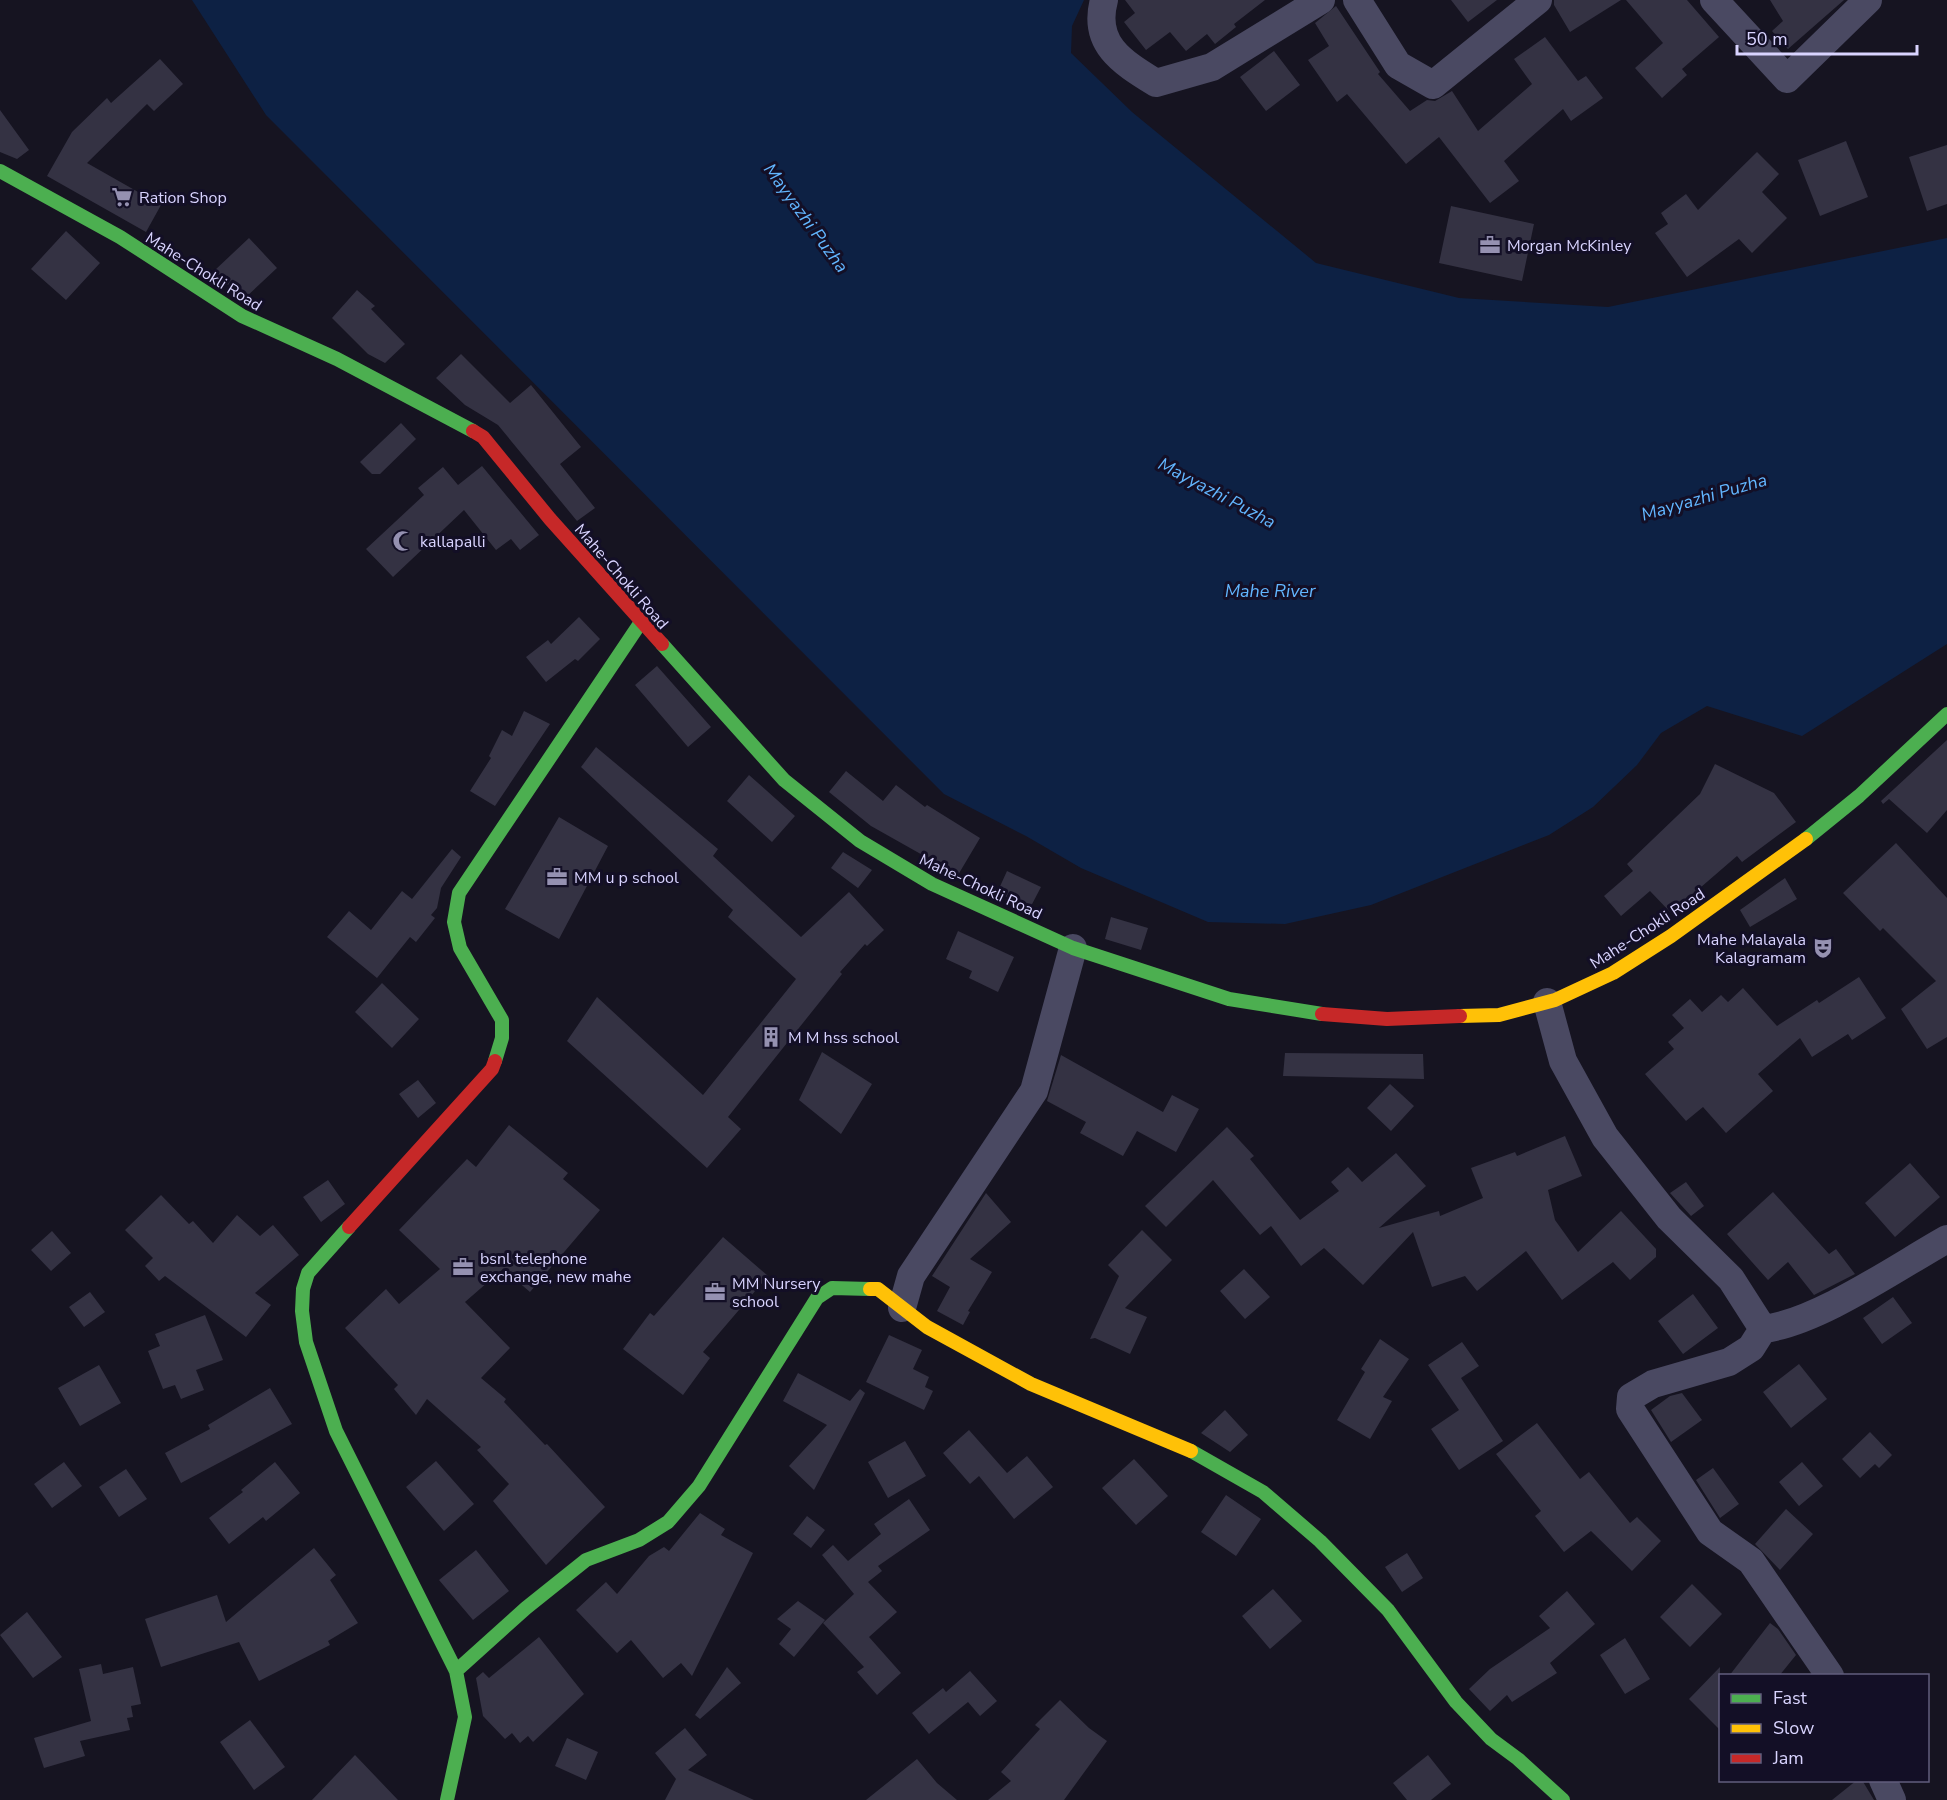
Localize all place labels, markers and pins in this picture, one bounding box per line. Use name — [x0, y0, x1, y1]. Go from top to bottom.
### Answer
supermarket icon: Ration Shop — [110, 185, 134, 209]
place label: Ration Shop — [139, 187, 227, 209]
office icon: Morgan McKinley — [1478, 233, 1502, 257]
place label: Morgan McKinley — [1507, 235, 1632, 257]
mosque icon: kallapalli — [391, 529, 415, 553]
place label: kallapalli — [420, 531, 485, 553]
office icon: MM u p school — [545, 865, 569, 889]
place label: MM u p school — [574, 867, 679, 889]
place label: Mahe Malayala Kalagramam — [1697, 929, 1806, 969]
theatre icon: Mahe Malayala Kalagramam — [1811, 936, 1835, 960]
building icon: M M hss school — [759, 1025, 783, 1049]
place label: M M hss school — [788, 1027, 899, 1049]
place label: bsnl telephone exchange, new mahe — [480, 1248, 631, 1288]
office icon: bsnl telephone exchange, new mahe — [451, 1255, 475, 1279]
place label: MM Nursery school — [732, 1273, 821, 1313]
office icon: MM Nursery school — [703, 1280, 727, 1304]

